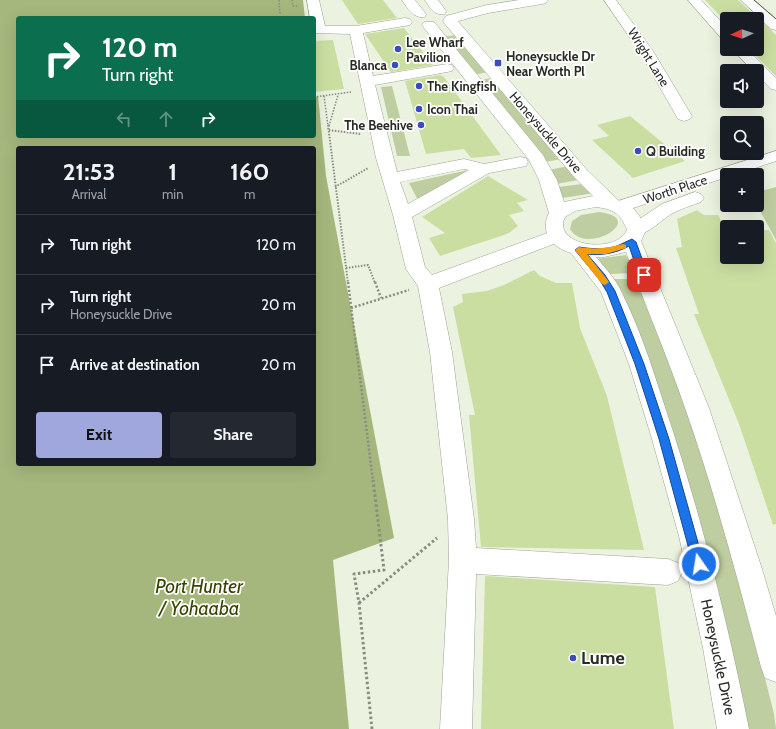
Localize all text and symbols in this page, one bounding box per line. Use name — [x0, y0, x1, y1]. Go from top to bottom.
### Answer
north arrow — [720, 12, 764, 56]
map controls — [720, 12, 764, 264]
street label: Wright Lane — [625, 25, 673, 90]
text: 120 m — [102, 30, 178, 64]
icon: right — [36, 32, 88, 84]
place label: Lee Wharf Pavilion — [406, 34, 464, 65]
marker: Lee Wharf Pavilion — [393, 44, 403, 54]
place label: Honeysuckle Dr Near Worth Pl — [506, 48, 596, 79]
place label: Blanca — [349, 57, 388, 73]
marker: Honeysuckle Dr Near Worth Pl — [493, 58, 503, 68]
marker: Blanca — [390, 60, 400, 70]
text: Turn right — [102, 64, 173, 86]
button: sound — [720, 64, 764, 108]
place label: The Kingfish — [427, 78, 497, 94]
marker: The Kingfish — [414, 81, 424, 91]
street label: Honeysuckle Drive — [506, 88, 586, 176]
place label: Icon Thai — [427, 101, 478, 117]
marker: Icon Thai — [414, 104, 424, 114]
icon: left — [113, 108, 135, 130]
icon: ahead — [155, 108, 177, 130]
icon: right — [197, 108, 219, 130]
button: search — [720, 116, 764, 160]
place label: The Beehive — [344, 117, 413, 133]
marker: The Beehive — [416, 120, 426, 130]
place label: Q Building — [646, 143, 705, 159]
marker: Q Building — [633, 146, 643, 156]
text: 21:53 — [63, 157, 115, 186]
text: 1 — [168, 157, 177, 186]
text: 160 — [230, 157, 269, 186]
button: + — [720, 168, 764, 212]
street label: Worth Place — [641, 171, 709, 207]
text: Arrival — [72, 186, 106, 202]
text: min — [162, 186, 183, 202]
text: m — [244, 186, 255, 202]
button: − — [720, 220, 764, 264]
icon: right — [36, 234, 58, 256]
text: Turn right — [70, 236, 131, 254]
text: 120 m — [256, 236, 296, 254]
pin — [627, 258, 661, 292]
icon: arrive — [633, 264, 655, 286]
text: Turn right — [70, 288, 131, 306]
icon: right — [36, 294, 58, 316]
text: 20 m — [261, 296, 296, 314]
text: Honeysuckle Drive — [70, 306, 172, 322]
icon: arrive — [36, 354, 58, 376]
text: Arrive at destination — [70, 356, 200, 374]
text: 20 m — [261, 356, 296, 374]
button: Exit — [36, 412, 162, 458]
button: Share — [170, 412, 296, 458]
position arrow — [678, 543, 720, 585]
water label: Port Hunter / Yohaaba — [155, 575, 244, 620]
street label: Honeysuckle Drive — [697, 597, 739, 717]
place label: Lume — [581, 647, 625, 669]
marker: Lume — [568, 653, 578, 663]

